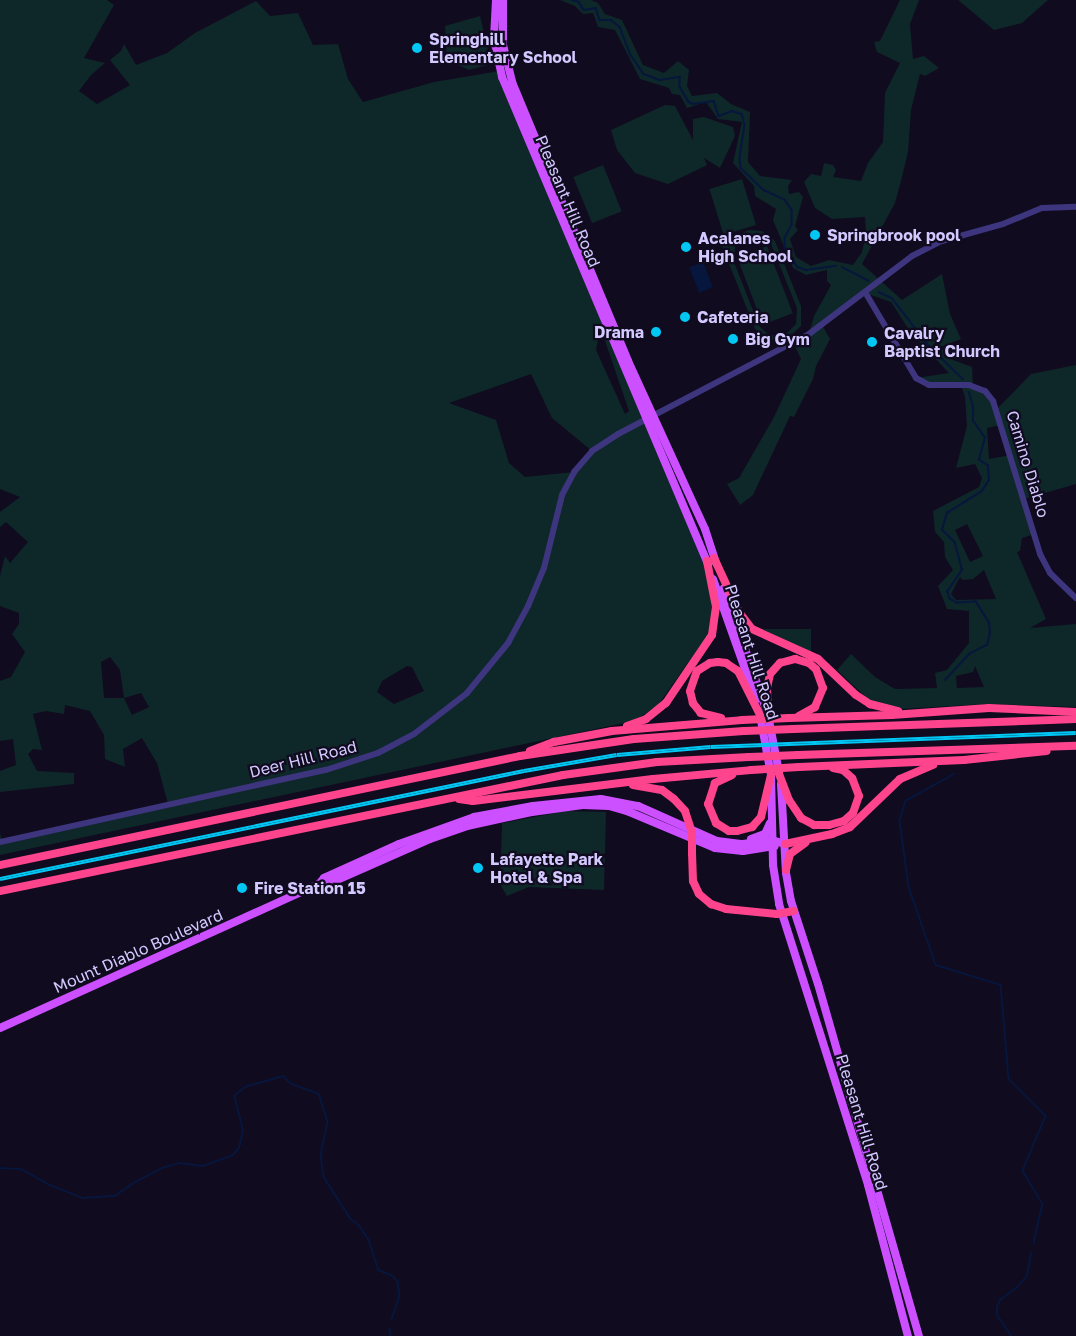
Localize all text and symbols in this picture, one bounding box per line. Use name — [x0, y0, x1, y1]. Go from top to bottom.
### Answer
place label: Springhill Elementary School — [429, 29, 577, 67]
marker: Springhill Elementary School — [410, 41, 424, 55]
street label: Pleasant Hill Road — [532, 132, 604, 270]
place label: Springbrook pool — [827, 225, 960, 245]
place label: Acalanes High School — [698, 228, 792, 266]
marker: Springbrook pool — [808, 228, 822, 242]
marker: Acalanes High School — [679, 240, 693, 254]
place label: Cafeteria — [697, 307, 769, 327]
marker: Cafeteria — [678, 310, 692, 324]
place label: Drama — [594, 322, 644, 342]
place label: Cavalry Baptist Church — [884, 323, 1000, 361]
marker: Drama — [649, 325, 663, 339]
place label: Big Gym — [745, 329, 810, 349]
marker: Big Gym — [726, 332, 740, 346]
marker: Cavalry Baptist Church — [865, 335, 879, 349]
street label: Camino Diablo — [1003, 408, 1053, 520]
street label: Pleasant Hill Road — [721, 582, 783, 722]
street label: Deer Hill Road — [247, 736, 359, 782]
place label: Lafayette Park Hotel & Spa — [490, 849, 603, 887]
marker: Lafayette Park Hotel & Spa — [471, 861, 485, 875]
place label: Fire Station 15 — [254, 878, 366, 898]
marker: Fire Station 15 — [235, 881, 249, 895]
street label: Mount Diablo Boulevard — [50, 905, 226, 997]
street label: Pleasant Hill Road — [832, 1052, 892, 1192]

